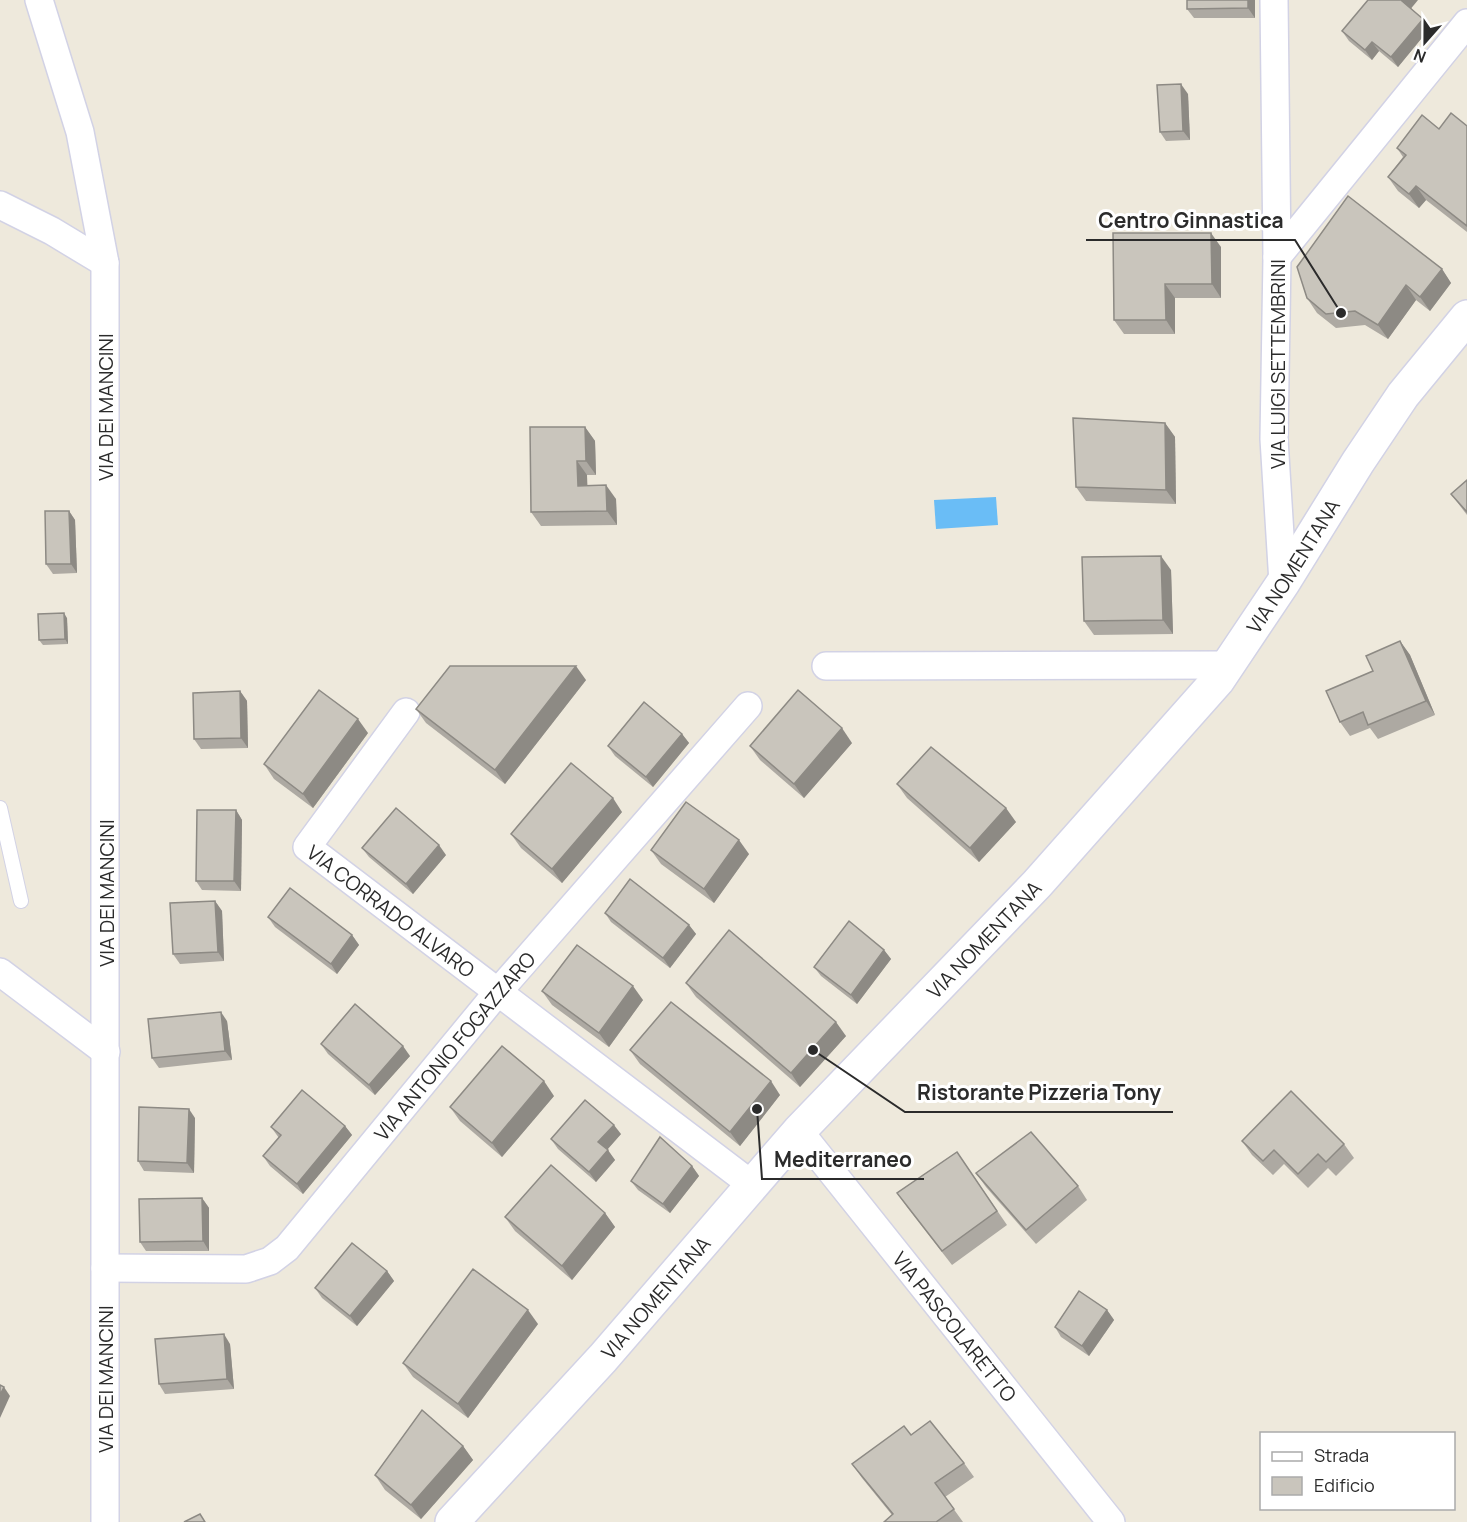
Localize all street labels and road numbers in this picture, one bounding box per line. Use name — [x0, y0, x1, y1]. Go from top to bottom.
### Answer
street label: VIA LUIGI SETTEMBRINI — [1264, 259, 1291, 469]
street label: VIA DEI MANCINI — [92, 333, 119, 481]
street label: VIA NOMENTANA — [1240, 493, 1346, 638]
street label: VIA DEI MANCINI — [93, 819, 120, 967]
street label: VIA CORRADO ALVARO — [302, 838, 480, 983]
street label: VIA NOMENTANA — [920, 874, 1047, 1004]
street label: VIA ANTONIO FOGAZZARO — [368, 946, 541, 1146]
street label: VIA NOMENTANA — [595, 1230, 716, 1365]
street label: VIA PASCOLARETTO — [887, 1246, 1023, 1407]
street label: VIA DEI MANCINI — [92, 1305, 119, 1453]

